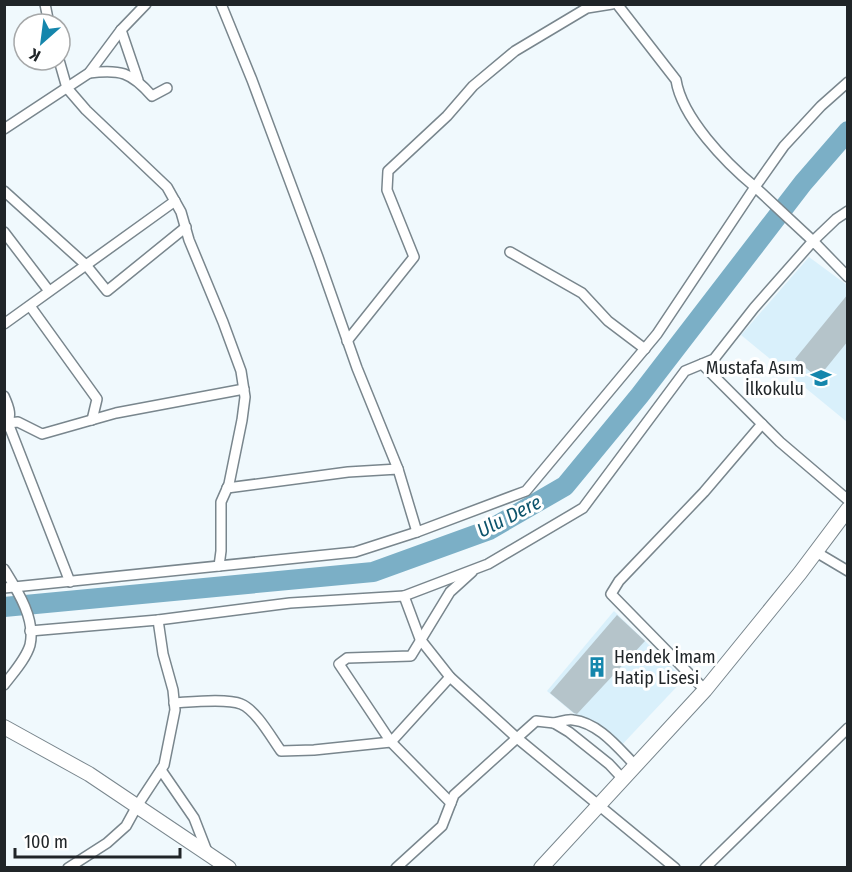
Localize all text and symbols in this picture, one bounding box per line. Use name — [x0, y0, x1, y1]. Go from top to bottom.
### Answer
north arrow — [12, 12, 72, 72]
text: K — [26, 44, 44, 65]
place label: Mustafa Asım İlkokulu — [706, 357, 804, 400]
school or university icon: Mustafa Asım İlkokulu — [809, 366, 833, 390]
water label: Ulu Dere — [473, 489, 546, 542]
place label: Hendek İmam Hatip Lisesi — [614, 646, 716, 689]
building icon: Hendek İmam Hatip Lisesi — [585, 655, 609, 679]
scale bar — [15, 821, 180, 859]
text: 100 m — [24, 831, 68, 853]

